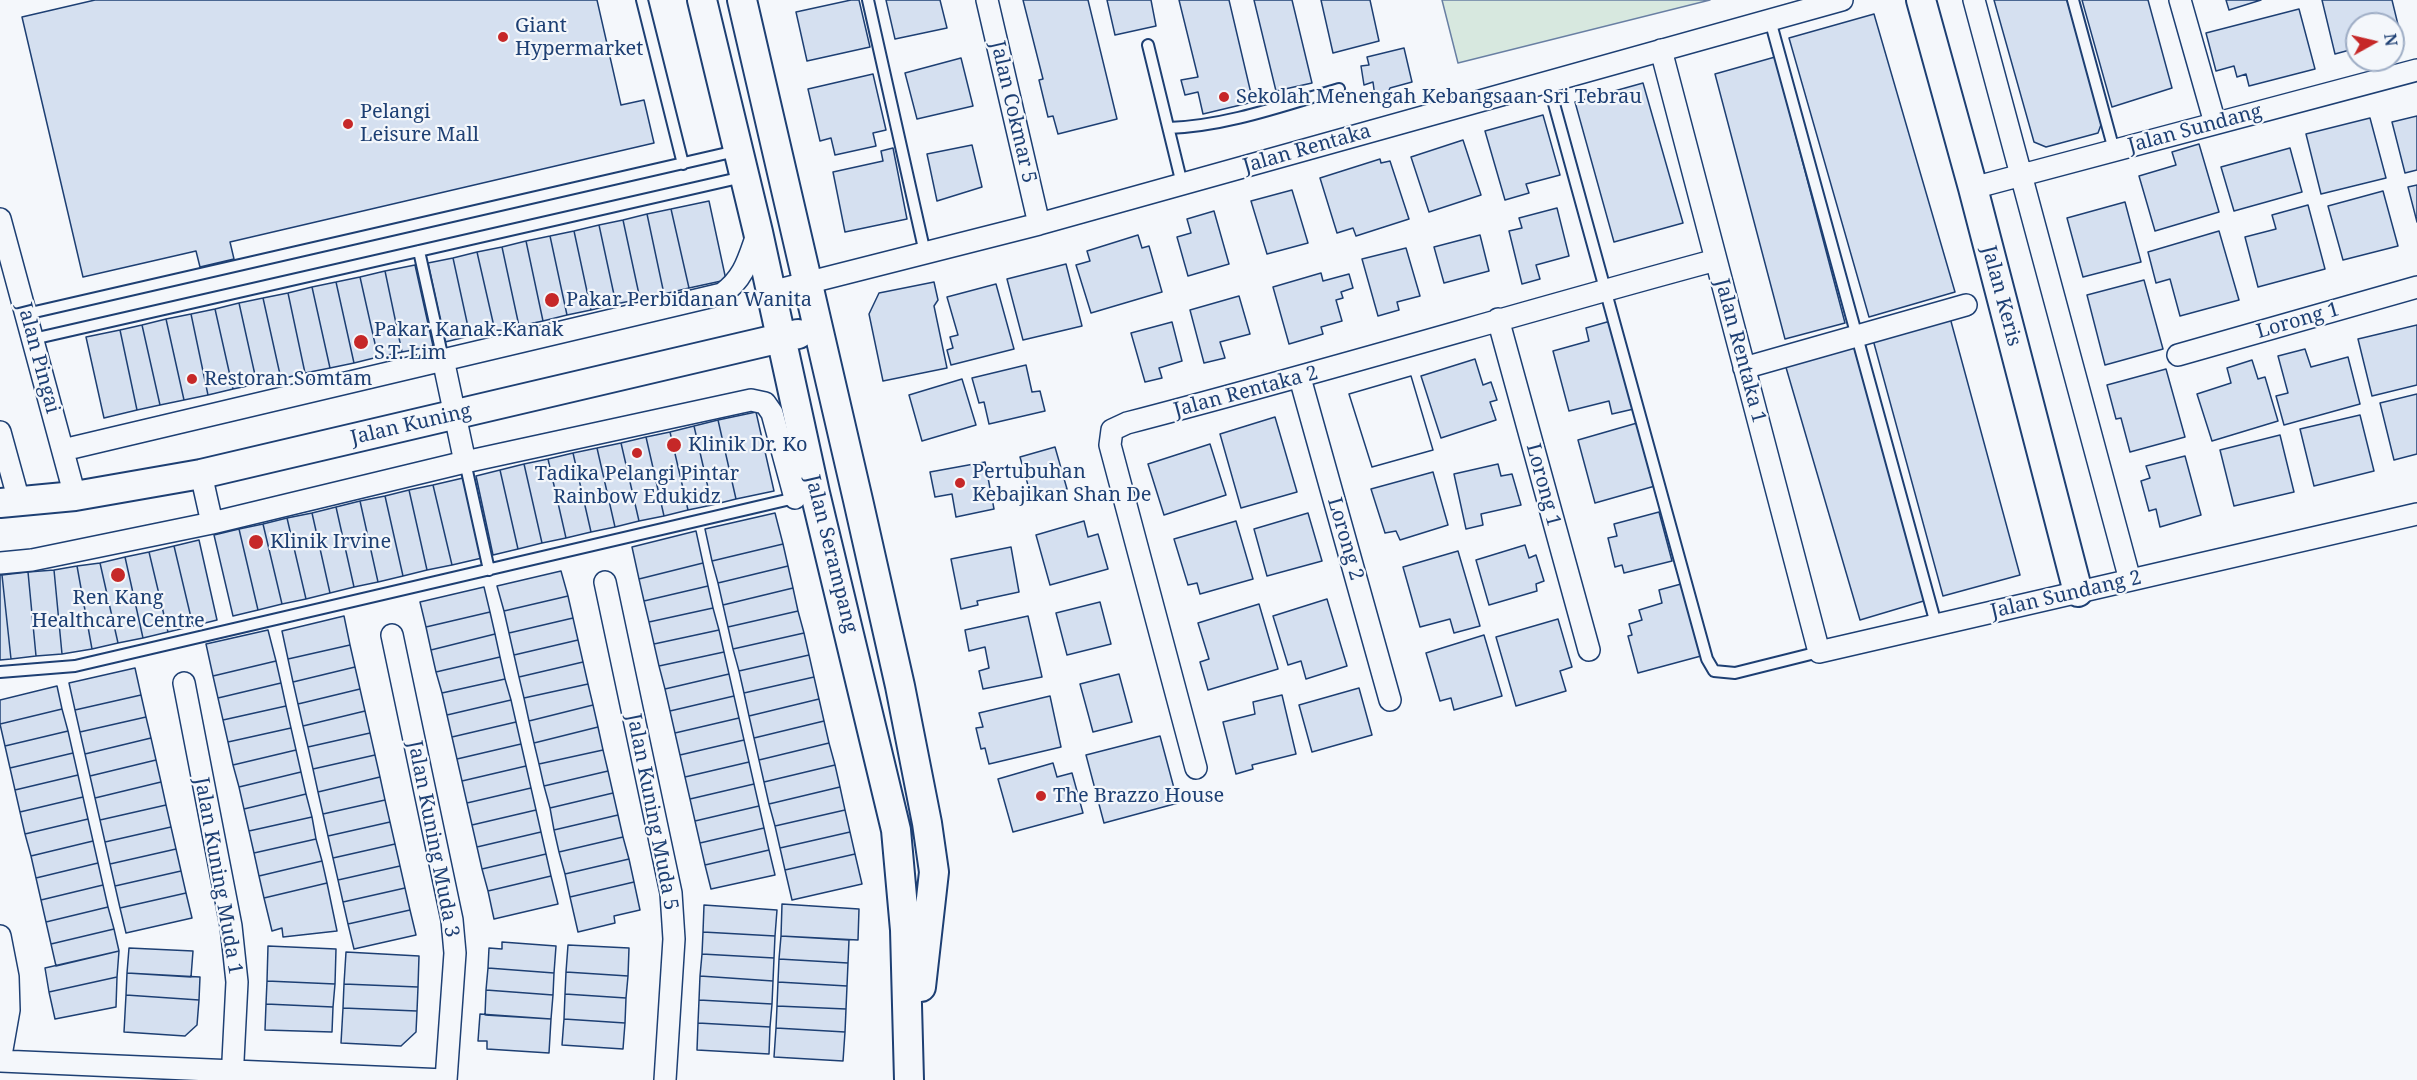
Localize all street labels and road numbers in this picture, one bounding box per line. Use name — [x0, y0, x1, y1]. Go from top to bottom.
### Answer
street label: Jalan Cokmar 5 — [985, 38, 1041, 186]
street label: Jalan Sundang — [2125, 100, 2265, 158]
street label: Jalan Rentaka — [1240, 119, 1374, 179]
street label: Jalan Keris — [1976, 243, 2026, 349]
street label: Jalan Rentaka 1 — [1709, 276, 1771, 426]
street label: Lorong 1 — [2254, 298, 2342, 344]
street label: Jalan Pingai — [12, 300, 64, 416]
street label: Jalan Rentaka 2 — [1171, 361, 1321, 423]
street label: Jalan Kuning — [348, 399, 474, 451]
street label: Lorong 1 — [1520, 441, 1566, 529]
street label: Jalan Serampang — [800, 473, 862, 635]
street label: Lorong 2 — [1322, 495, 1368, 583]
street label: Jalan Sundang 2 — [1988, 566, 2144, 624]
street label: Jalan Kuning Muda 5 — [621, 712, 683, 912]
street label: Jalan Kuning Muda 3 — [402, 739, 464, 939]
street label: Jalan Kuning Muda 1 — [189, 776, 247, 976]

